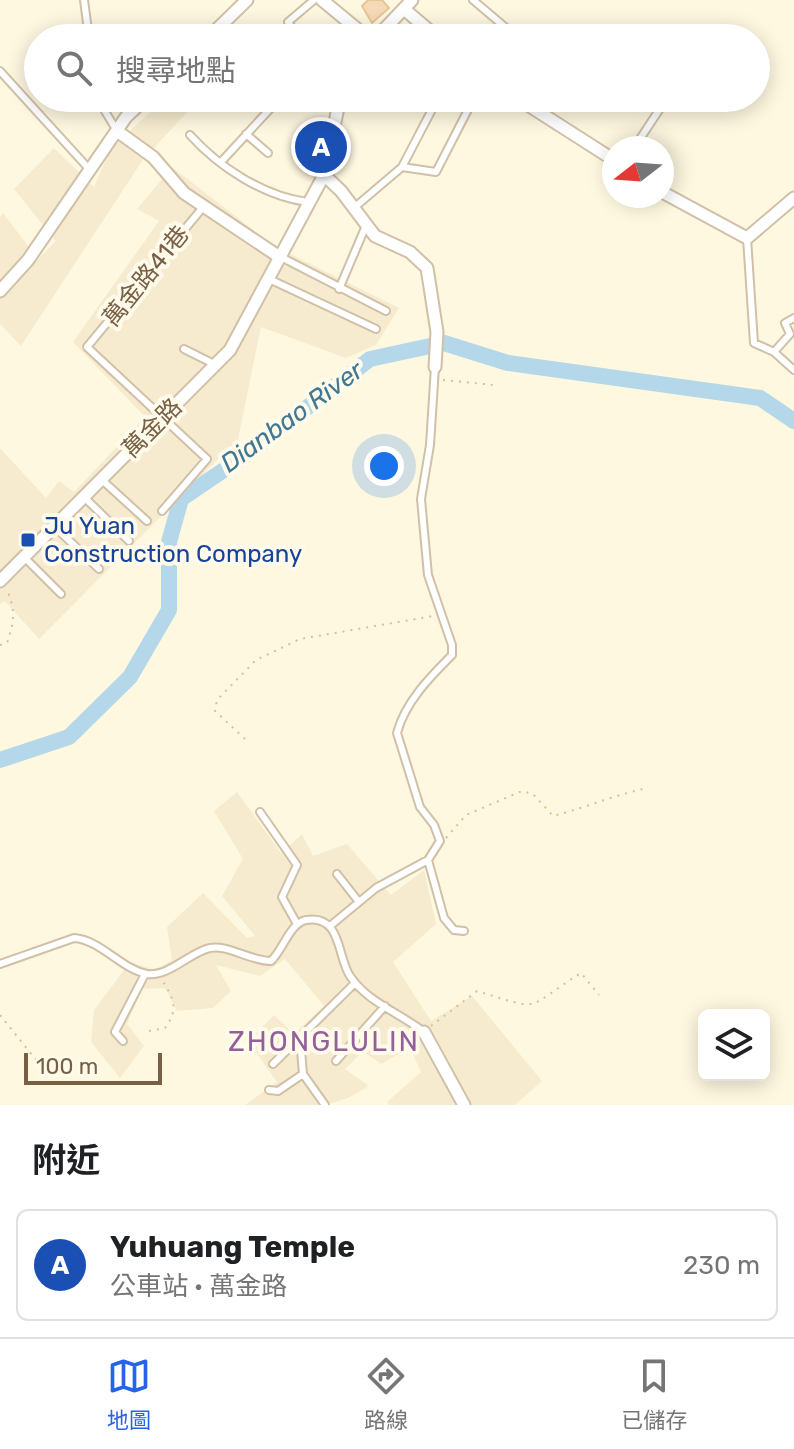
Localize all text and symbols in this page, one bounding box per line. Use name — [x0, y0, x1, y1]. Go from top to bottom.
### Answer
search box — [24, 24, 770, 112]
icon: search — [52, 46, 96, 90]
text: 搜尋地點 — [116, 53, 236, 89]
pin: A — [295, 117, 347, 177]
north arrow — [602, 136, 674, 208]
street label: 萬金路41巷 — [97, 220, 195, 332]
water label: Dianbao River — [215, 354, 370, 479]
street label: 萬金路 — [117, 393, 187, 463]
your location — [364, 446, 404, 486]
place label: Ju Yuan Construction Company — [44, 512, 302, 568]
marker: Ju Yuan Construction Company — [19, 531, 37, 549]
map controls — [698, 1009, 770, 1081]
button: layers — [698, 1009, 770, 1081]
district label: ZHONGLULIN — [228, 1025, 420, 1058]
scale bar — [24, 1049, 162, 1085]
text: 100 m — [36, 1053, 98, 1080]
text: 附近 — [32, 1140, 100, 1181]
text: Yuhuang Temple — [110, 1229, 355, 1265]
text: A — [51, 1250, 69, 1281]
text: 230 m — [683, 1250, 760, 1281]
text: 公車站 · 萬金路 — [110, 1271, 287, 1302]
tab: 地圖 — [107, 1354, 151, 1434]
tab: 路線 — [364, 1354, 408, 1434]
tab: 已儲存 — [621, 1354, 687, 1434]

